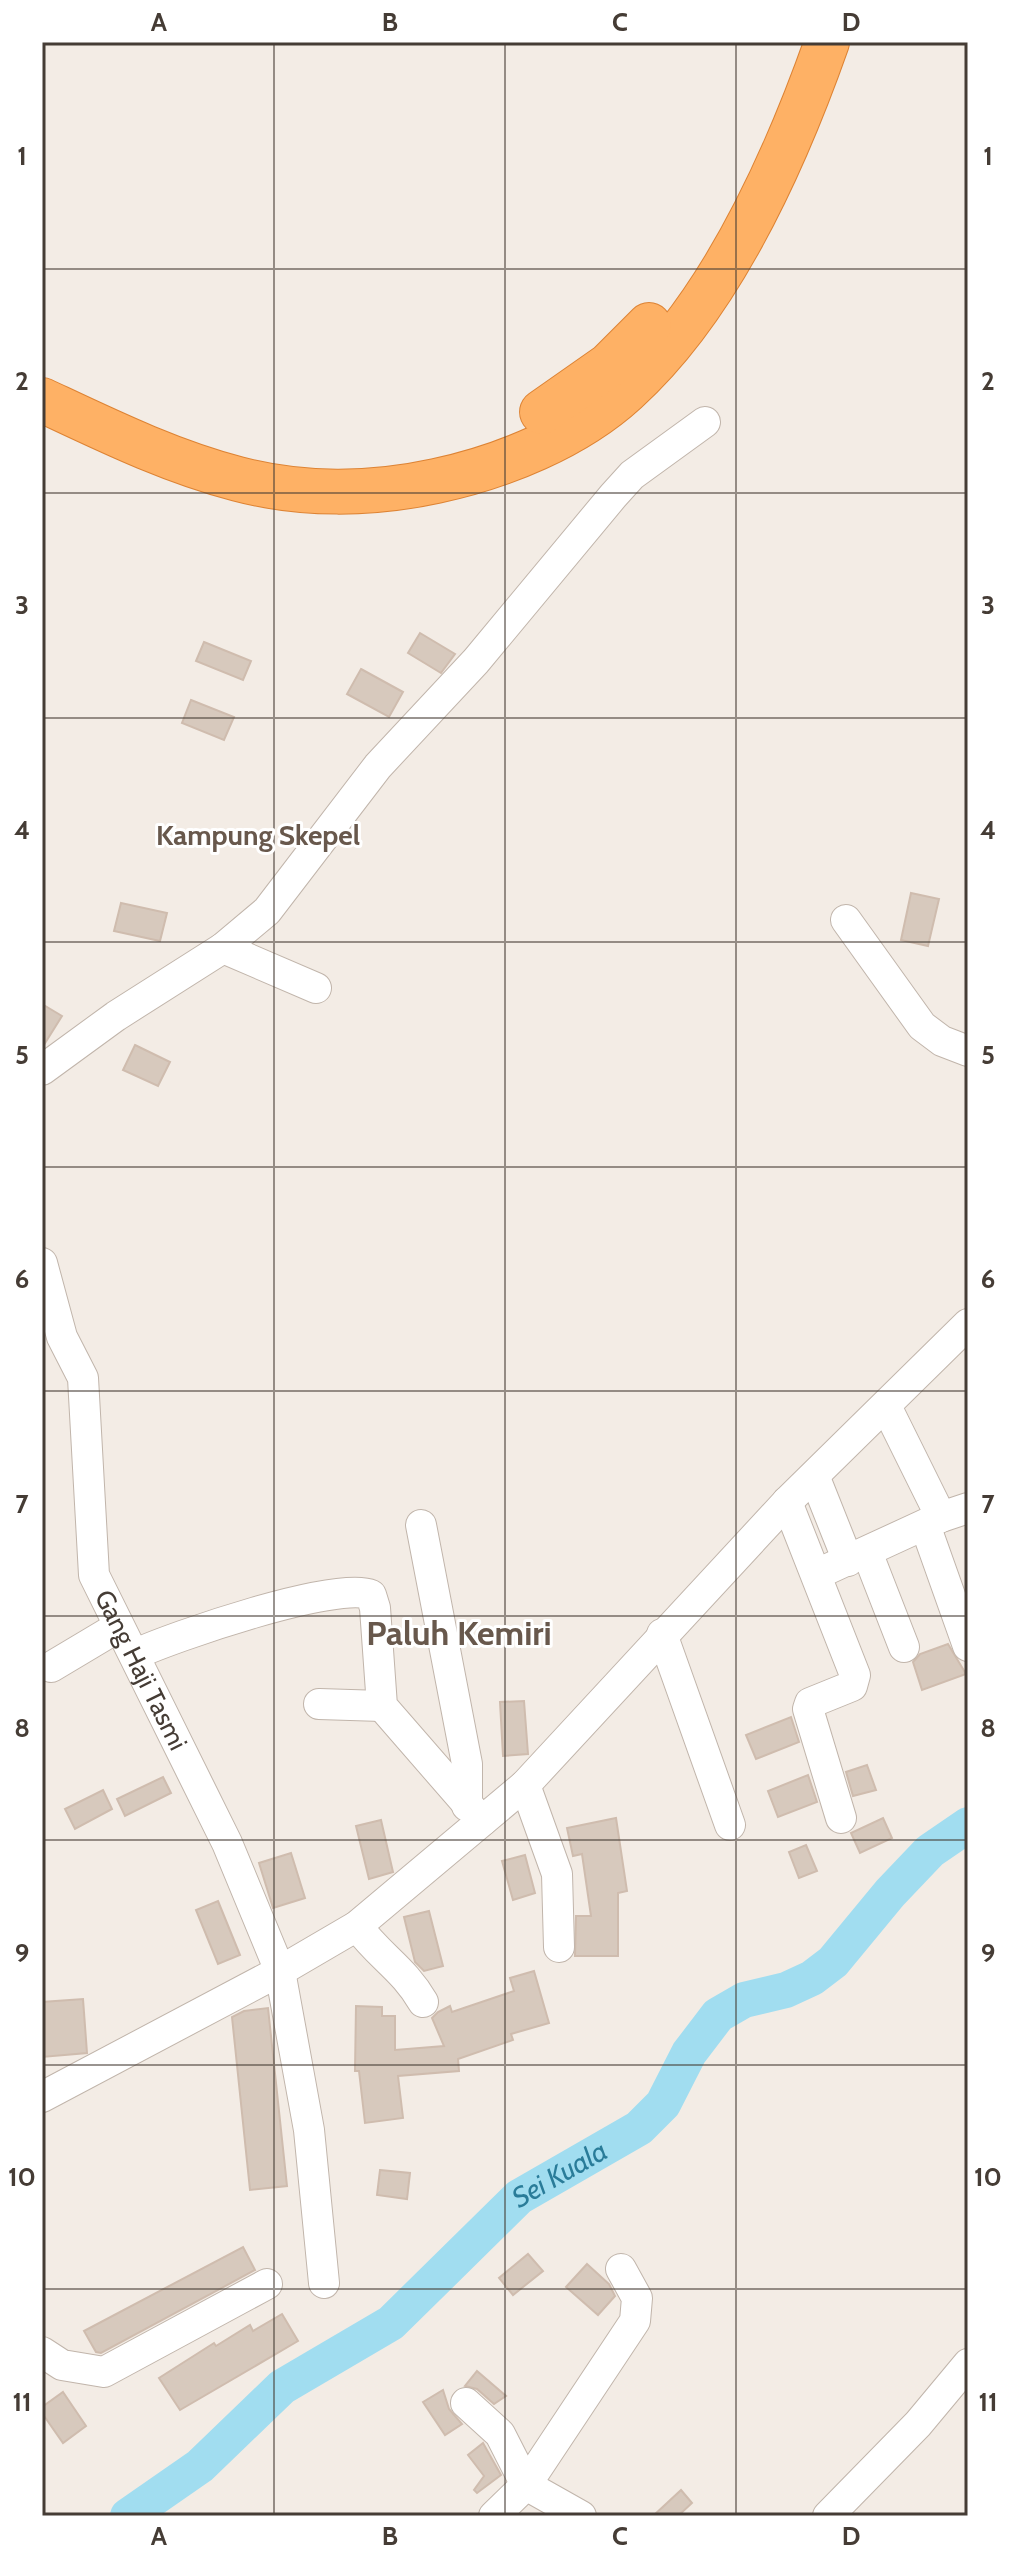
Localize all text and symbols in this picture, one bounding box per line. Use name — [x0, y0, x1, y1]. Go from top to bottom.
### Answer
text: A — [151, 6, 168, 38]
text: B — [382, 6, 398, 38]
text: C — [612, 6, 628, 38]
text: D — [842, 6, 860, 38]
text: 1 — [17, 140, 27, 172]
text: 1 — [983, 140, 993, 172]
text: 2 — [15, 365, 29, 397]
text: 2 — [981, 365, 995, 397]
text: 3 — [15, 589, 29, 621]
text: 3 — [981, 589, 995, 621]
text: 4 — [14, 814, 30, 846]
text: 4 — [980, 814, 996, 846]
district label: Kampung Skepel — [156, 818, 360, 852]
text: 5 — [15, 1039, 29, 1071]
text: 5 — [981, 1039, 995, 1071]
text: 6 — [15, 1263, 29, 1295]
text: 6 — [981, 1263, 995, 1295]
text: 7 — [15, 1488, 29, 1520]
text: 7 — [981, 1488, 995, 1520]
street label: Gang Haji Tasmi — [88, 1585, 194, 1755]
district label: Paluh Kemiri — [366, 1612, 552, 1654]
text: 8 — [14, 1712, 30, 1744]
text: 8 — [980, 1712, 996, 1744]
text: 9 — [15, 1937, 29, 1969]
text: 9 — [981, 1937, 995, 1969]
water label: Sei Kuala — [505, 2133, 613, 2215]
text: 10 — [8, 2161, 36, 2193]
text: 10 — [974, 2161, 1002, 2193]
text: 11 — [12, 2386, 32, 2418]
text: 11 — [978, 2386, 998, 2418]
text: A — [151, 2520, 168, 2552]
text: B — [382, 2520, 398, 2552]
text: C — [612, 2520, 628, 2552]
text: D — [842, 2520, 860, 2552]

